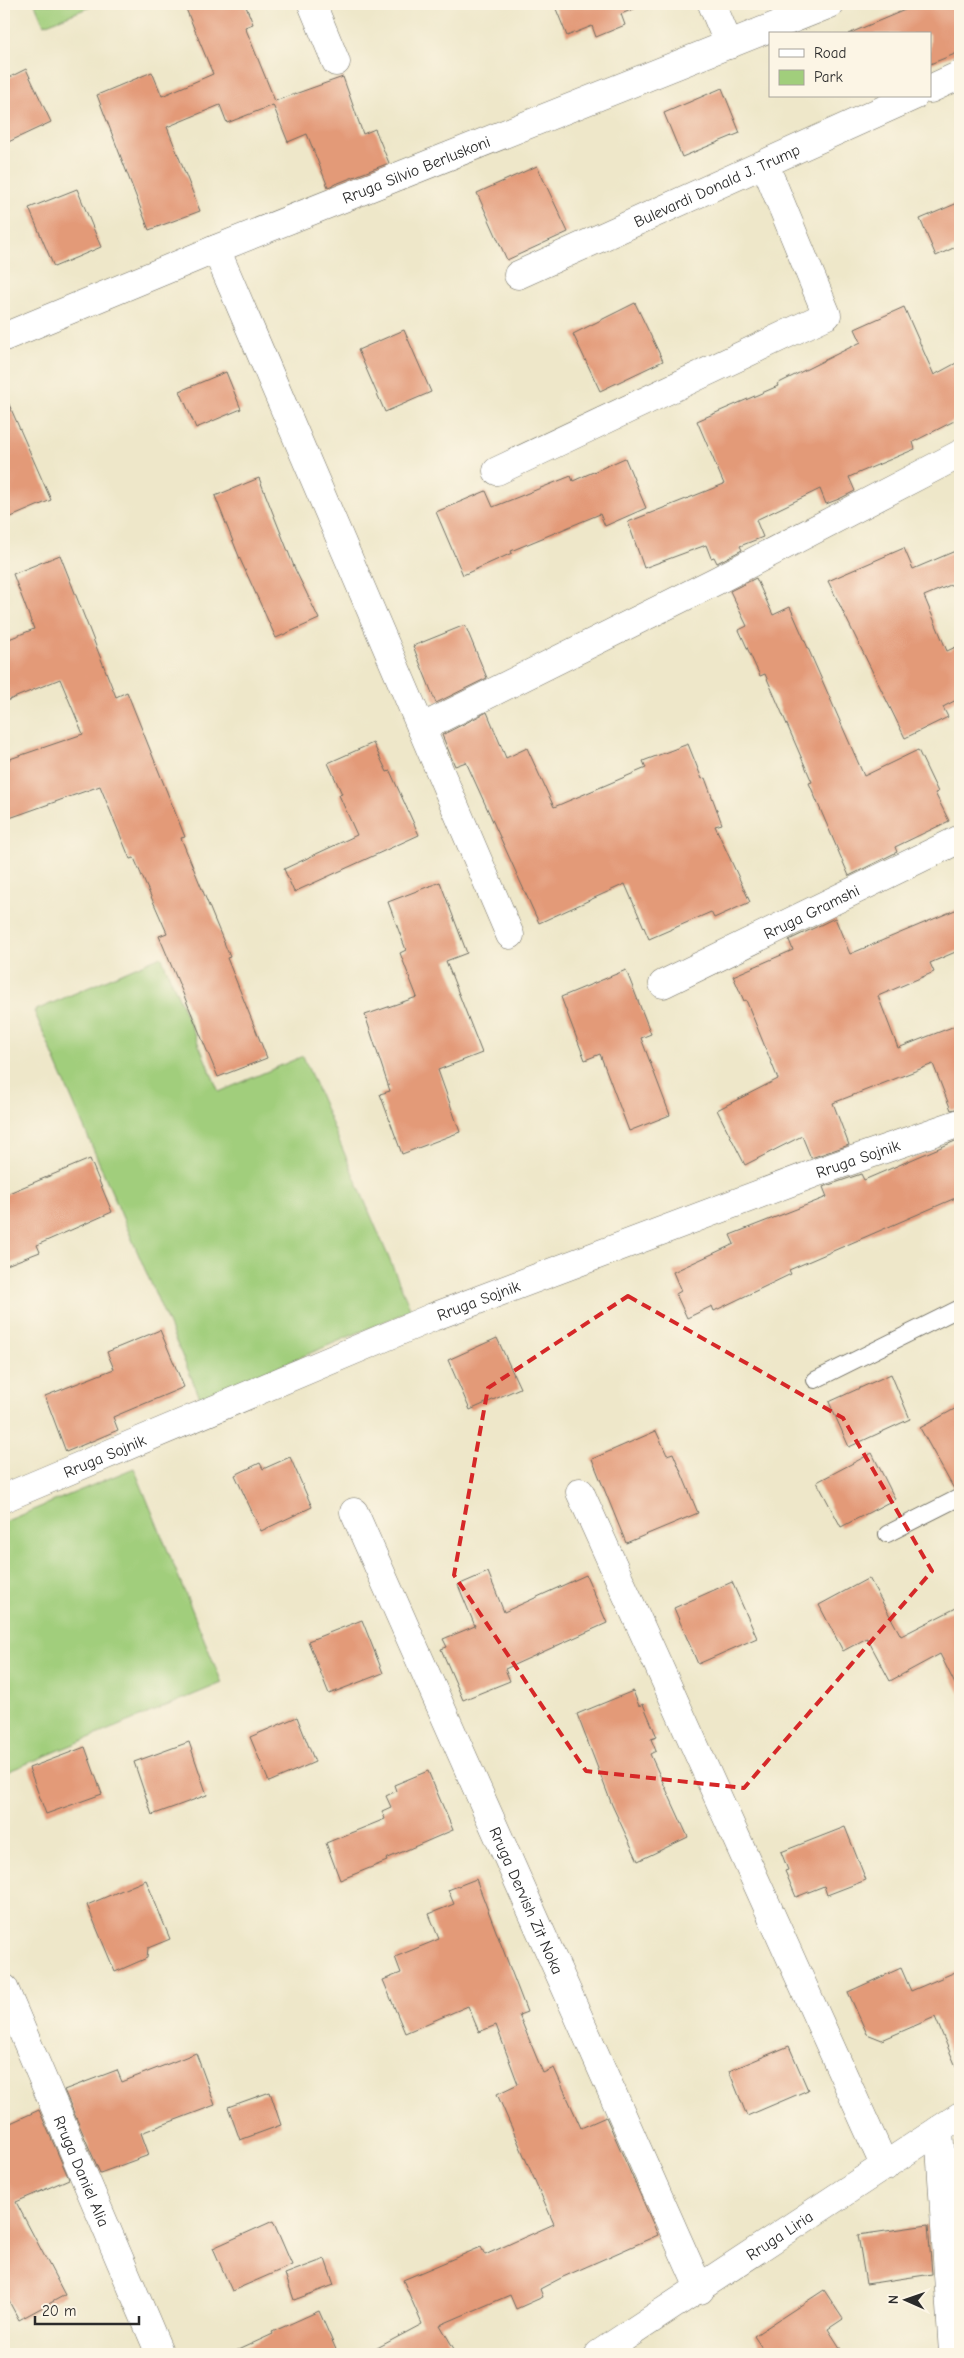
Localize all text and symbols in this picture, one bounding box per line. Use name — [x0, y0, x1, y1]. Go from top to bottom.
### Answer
legend — [769, 32, 932, 98]
text: Road — [814, 44, 846, 62]
text: Park — [814, 68, 843, 86]
street label: Rruga Silvio Berluskoni — [340, 133, 493, 208]
street label: Bulevardi Donald J. Trump — [631, 141, 803, 231]
street label: Rruga Gramshi — [761, 882, 862, 943]
street label: Rruga Sojnik — [814, 1136, 903, 1182]
street label: Rruga Sojnik — [435, 1277, 523, 1325]
street label: Rruga Sojnik — [61, 1431, 149, 1482]
street label: Rruga Dervish Zit Noka — [485, 1824, 566, 1977]
street label: Rruga Daniel Alia — [50, 2113, 113, 2230]
street label: Rruga Liria — [743, 2207, 817, 2264]
north arrow — [882, 2276, 932, 2326]
scale bar — [35, 2293, 139, 2325]
text: N — [885, 2295, 902, 2304]
text: 20 m — [42, 2302, 76, 2320]

